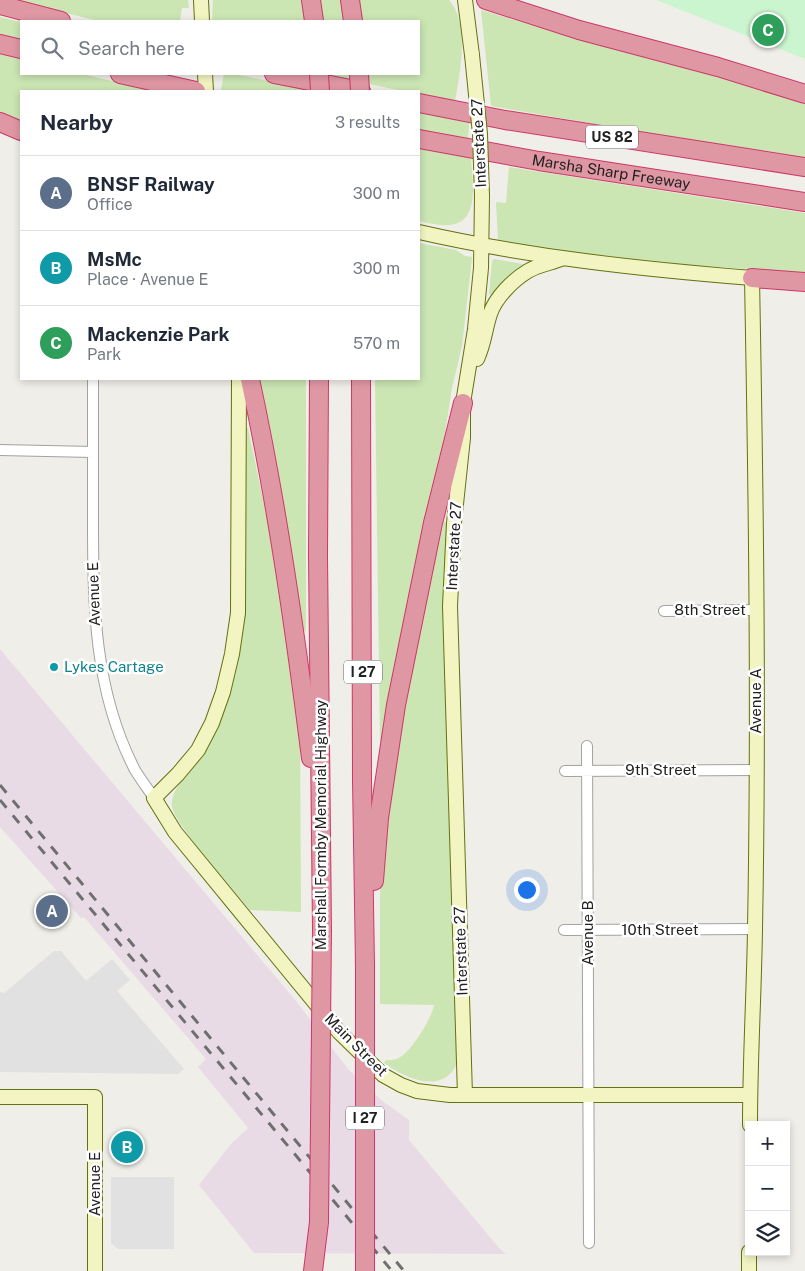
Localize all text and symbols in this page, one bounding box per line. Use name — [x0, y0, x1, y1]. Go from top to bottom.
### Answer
pin: C — [752, 11, 784, 49]
search box — [20, 20, 420, 75]
icon: search — [38, 34, 66, 62]
text: Search here — [78, 37, 185, 59]
street label: Interstate 27 — [468, 98, 489, 188]
text: Nearby — [40, 110, 113, 135]
text: 3 results — [335, 113, 400, 132]
road number: US 82 — [586, 125, 638, 148]
street label: Marsha Sharp Freeway — [531, 151, 692, 192]
text: BNSF Railway — [87, 173, 215, 195]
text: A — [50, 184, 62, 203]
text: 300 m — [353, 184, 400, 203]
text: Office — [87, 195, 133, 214]
text: MsMc — [87, 248, 142, 270]
text: B — [51, 259, 61, 278]
text: 300 m — [353, 259, 400, 278]
text: Place · Avenue E — [87, 270, 208, 289]
text: Mackenzie Park — [87, 323, 230, 345]
text: C — [50, 334, 62, 353]
text: 570 m — [353, 334, 400, 353]
text: Park — [87, 345, 121, 364]
street label: Interstate 27 — [443, 501, 464, 591]
street label: Avenue E — [84, 562, 103, 626]
street label: 8th Street — [674, 601, 746, 618]
place label: Lykes Cartage — [64, 658, 164, 675]
road number: I 27 — [344, 660, 382, 684]
marker: Lykes Cartage — [48, 661, 60, 673]
street label: Avenue A — [747, 668, 764, 734]
street label: Marshall Formby Memorial Highway — [312, 700, 329, 950]
street label: 9th Street — [625, 761, 697, 778]
your location — [514, 877, 540, 903]
pin: A — [36, 892, 68, 930]
street label: Avenue B — [579, 900, 596, 966]
street label: Interstate 27 — [450, 906, 471, 996]
street label: 10th Street — [621, 921, 699, 938]
street label: Main Street — [322, 1010, 391, 1080]
road number: I 27 — [346, 1106, 384, 1130]
map controls — [745, 1121, 790, 1256]
button: + — [745, 1121, 790, 1166]
pin: B — [111, 1128, 143, 1166]
street label: Avenue E — [86, 1152, 103, 1216]
button: − — [745, 1166, 790, 1211]
button: layers — [745, 1211, 790, 1256]

